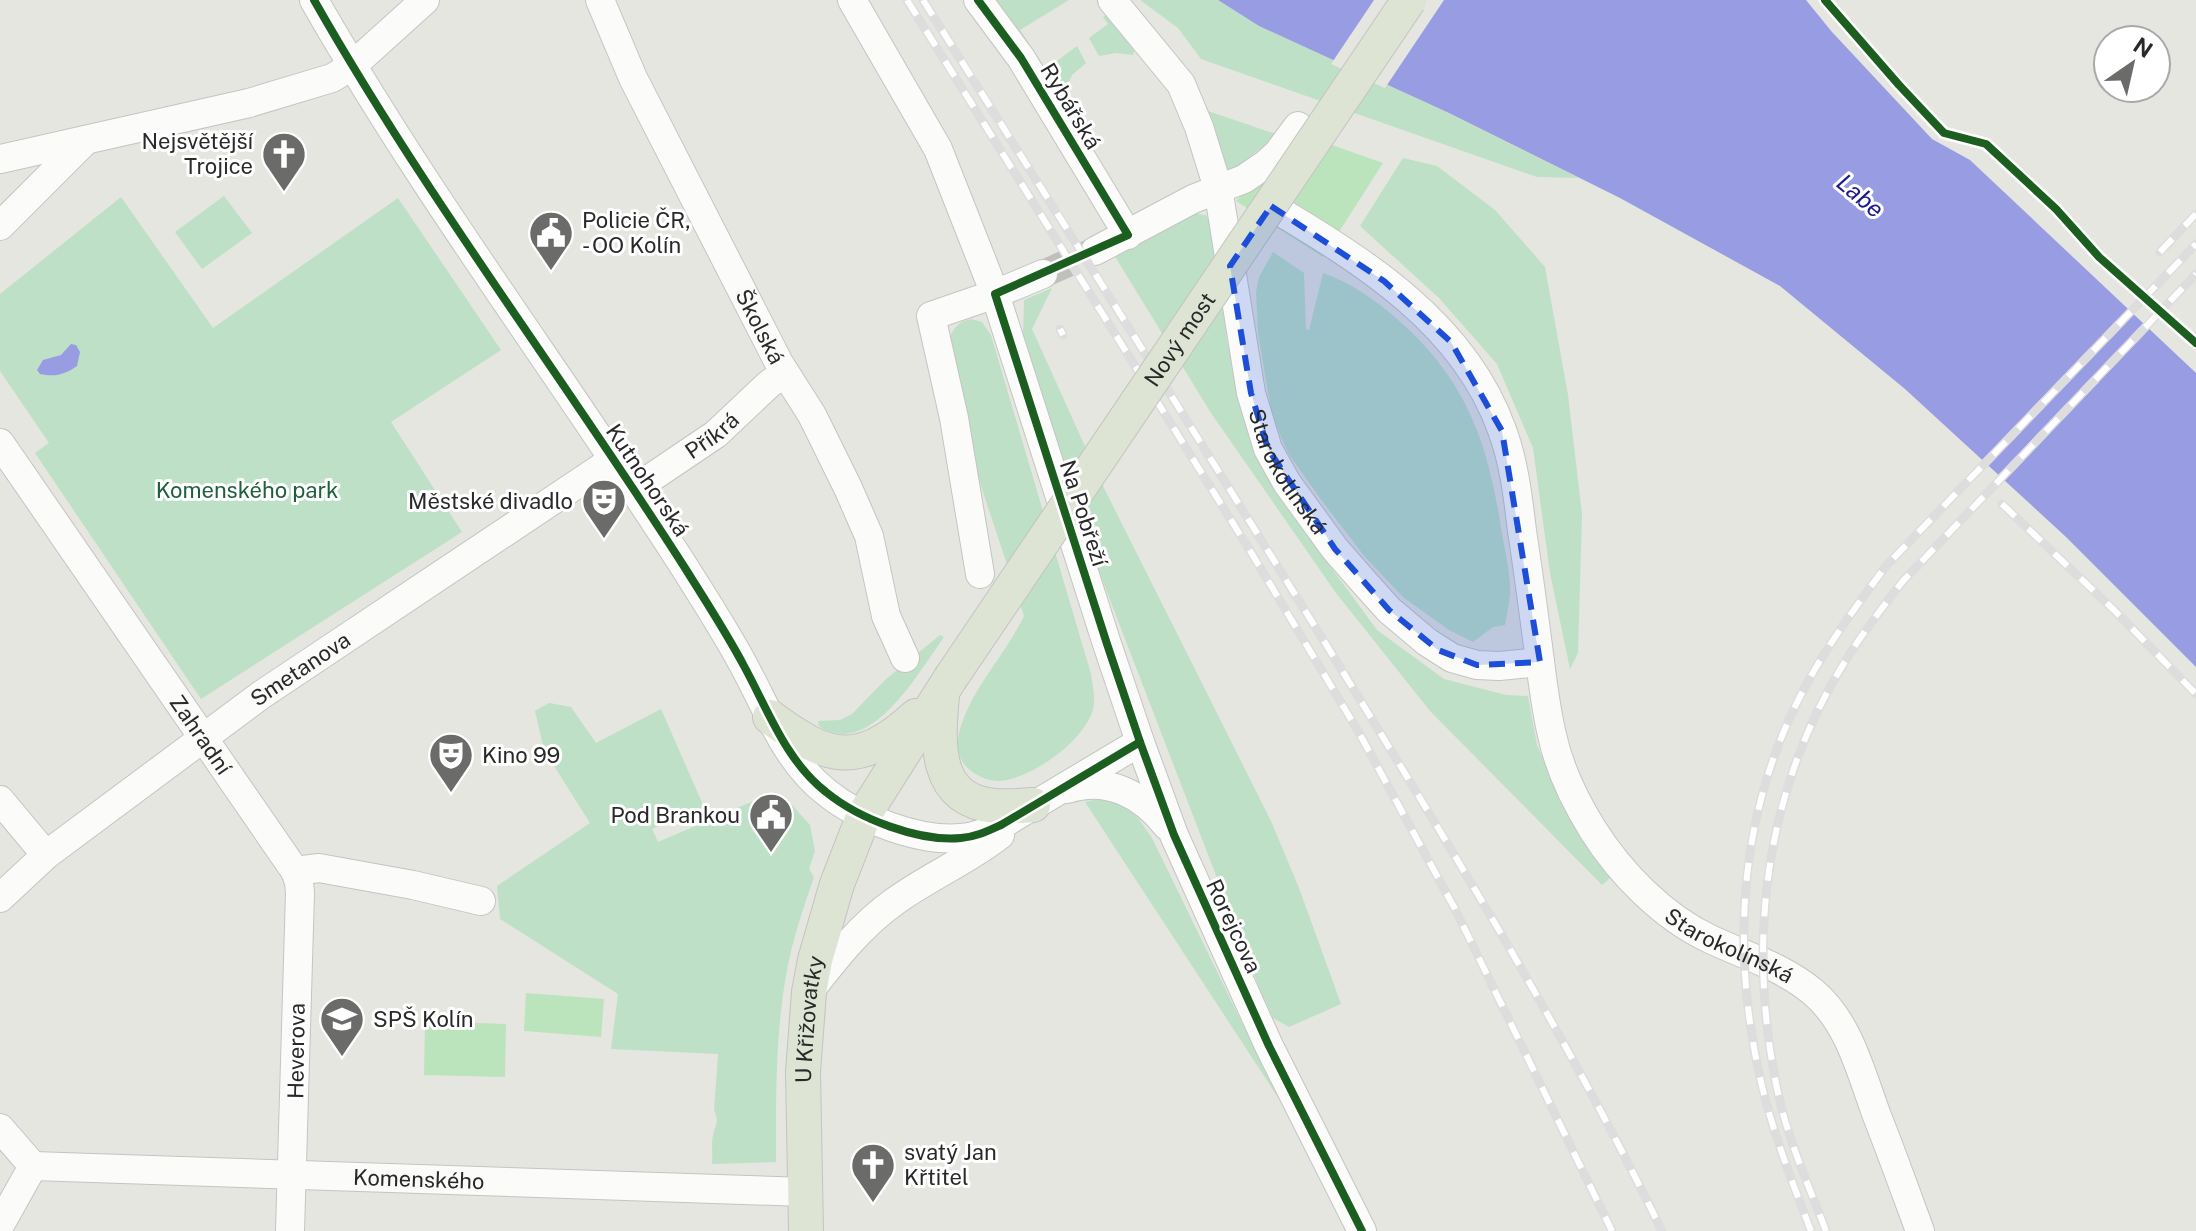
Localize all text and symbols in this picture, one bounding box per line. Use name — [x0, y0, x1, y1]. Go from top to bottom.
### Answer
north arrow — [2092, 24, 2172, 104]
text: N — [2129, 32, 2158, 63]
street label: Rybářská — [1035, 58, 1107, 154]
place label: Nejsvětější Trojice — [142, 128, 254, 179]
church icon: Nejsvětější Trojice — [260, 130, 308, 193]
water label: Labe — [1831, 168, 1890, 223]
place label: Policie ČR, - OO Kolín — [582, 207, 690, 258]
public building icon: Policie ČR, - OO Kolín — [527, 209, 575, 272]
street label: Školská — [730, 285, 790, 368]
street label: Nový most — [1139, 287, 1221, 391]
street label: Příkrá — [680, 406, 744, 464]
street label: Starokolínská — [1244, 406, 1333, 539]
street label: Kutnohorská — [601, 419, 695, 541]
street label: Na Pobřeží — [1055, 457, 1114, 570]
park label: Komenského park — [156, 477, 338, 503]
theatre icon: Městské divadlo — [580, 477, 628, 540]
place label: Městské divadlo — [408, 488, 573, 514]
street label: Smetanova — [245, 626, 355, 711]
street label: Zahradní — [164, 690, 238, 780]
theatre icon: Kino 99 — [427, 731, 475, 794]
place label: Kino 99 — [482, 742, 560, 768]
public building icon: Pod Brankou — [747, 791, 795, 854]
place label: Pod Brankou — [610, 802, 740, 828]
street label: Rorejcova — [1201, 875, 1267, 977]
street label: Starokolínská — [1660, 902, 1798, 988]
street label: U Křižovatky — [790, 953, 829, 1083]
school or university icon: SPŠ Kolín — [318, 995, 366, 1058]
street label: Heverova — [282, 1003, 310, 1099]
place label: SPŠ Kolín — [373, 1006, 474, 1032]
place label: svatý Jan Křtitel — [904, 1139, 997, 1190]
church icon: svatý Jan Křtitel — [849, 1141, 897, 1204]
street label: Komenského — [353, 1164, 485, 1194]

